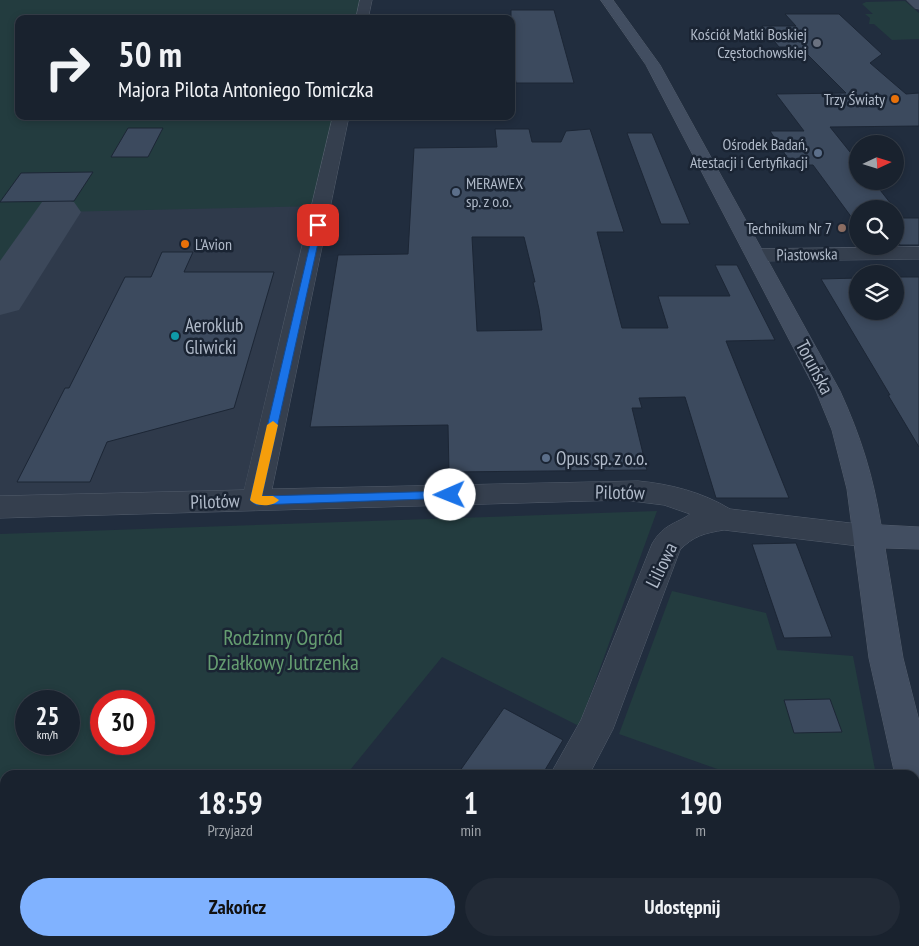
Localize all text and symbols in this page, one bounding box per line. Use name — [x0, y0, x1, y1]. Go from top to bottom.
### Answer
place label: Kościół Matki Boskiej Częstochowskiej — [691, 24, 807, 62]
text: 50 m — [118, 31, 182, 77]
icon: right — [35, 35, 100, 100]
marker: Kościół Matki Boskiej Częstochowskiej — [811, 37, 823, 49]
text: Majora Pilota Antoniego Tomiczka — [118, 75, 374, 103]
place label: Trzy Światy — [824, 89, 885, 109]
marker: Trzy Światy — [889, 93, 901, 105]
place label: Ośrodek Badań, Atestacji i Certyfikacji — [690, 134, 808, 172]
north arrow — [849, 135, 904, 190]
map controls — [849, 135, 904, 320]
marker: Ośrodek Badań, Atestacji i Certyfikacji — [812, 147, 824, 159]
place label: MERAWEX sp. z o.o. — [466, 173, 523, 211]
marker: MERAWEX sp. z o.o. — [450, 186, 462, 198]
button: search — [849, 200, 904, 255]
pin — [297, 204, 339, 246]
icon: arrive — [304, 211, 332, 239]
place label: Technikum Nr 7 — [746, 218, 832, 238]
marker: Technikum Nr 7 — [836, 222, 848, 234]
place label: L'Avion — [195, 234, 232, 254]
marker: L'Avion — [179, 238, 191, 250]
street label: Piastowska — [776, 243, 838, 265]
button: layers — [849, 265, 904, 320]
place label: Aeroklub Gliwicki — [185, 313, 243, 359]
marker: Aeroklub Gliwicki — [169, 330, 181, 342]
street label: Toruńska — [791, 336, 839, 398]
place label: Opus sp. z o.o. — [556, 446, 648, 470]
marker: Opus sp. z o.o. — [540, 452, 552, 464]
position arrow — [423, 468, 475, 520]
street label: Pilotów — [595, 480, 646, 504]
street label: Pilotów — [190, 488, 241, 514]
street label: Liliowa — [640, 538, 682, 592]
park label: Rodzinny Ogród Działkowy Jutrzenka — [207, 623, 359, 676]
speed limit sign: 30 — [90, 690, 155, 755]
text: 25 — [36, 700, 59, 732]
text: km/h — [37, 727, 58, 742]
text: 18:59 — [198, 783, 263, 822]
text: 1 — [464, 783, 478, 822]
text: 190 — [679, 783, 722, 822]
text: Przyjazd — [208, 820, 253, 840]
text: min — [460, 820, 481, 840]
text: m — [695, 820, 706, 840]
button: Zakończ — [20, 878, 455, 936]
button: Udostępnij — [465, 878, 900, 936]

